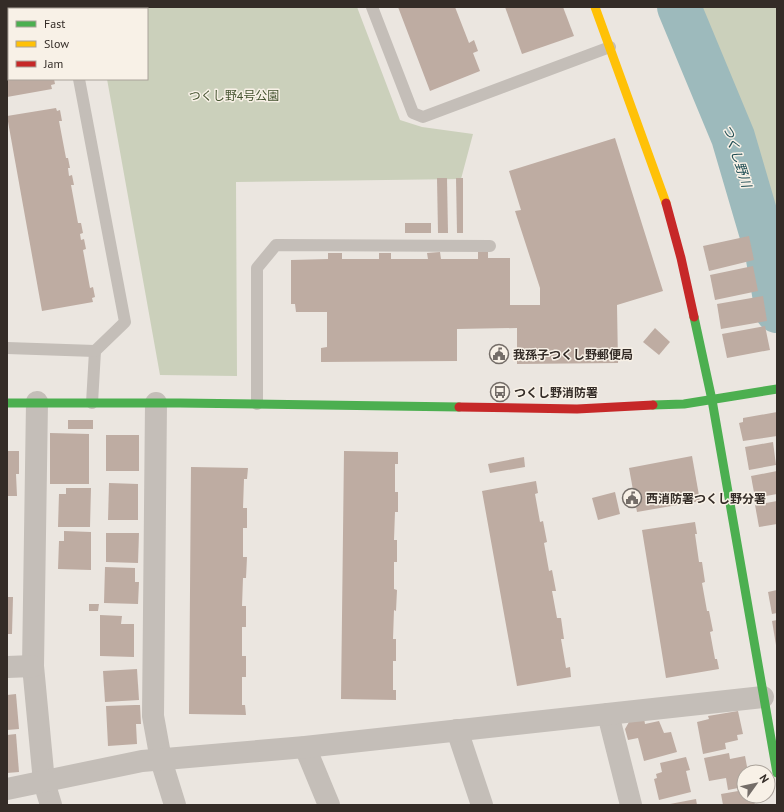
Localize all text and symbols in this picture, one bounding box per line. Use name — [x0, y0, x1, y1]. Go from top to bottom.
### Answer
legend — [8, 8, 148, 80]
text: Fast — [44, 16, 65, 31]
text: Slow — [44, 36, 69, 51]
text: Jam — [43, 56, 63, 71]
park label: つくし野4号公園 — [189, 88, 279, 103]
water label: つくし野川 — [719, 122, 756, 191]
public building icon: 我孫子つくし野郵便局 — [488, 343, 510, 365]
place label: 我孫子つくし野郵便局 — [513, 347, 633, 362]
bus stop icon: つくし野消防署 — [489, 381, 511, 403]
place label: つくし野消防署 — [514, 385, 598, 400]
public building icon: 西消防署つくし野分署 — [621, 487, 643, 509]
place label: 西消防署つくし野分署 — [646, 491, 766, 506]
north arrow — [736, 764, 776, 804]
text: N — [757, 772, 772, 785]

